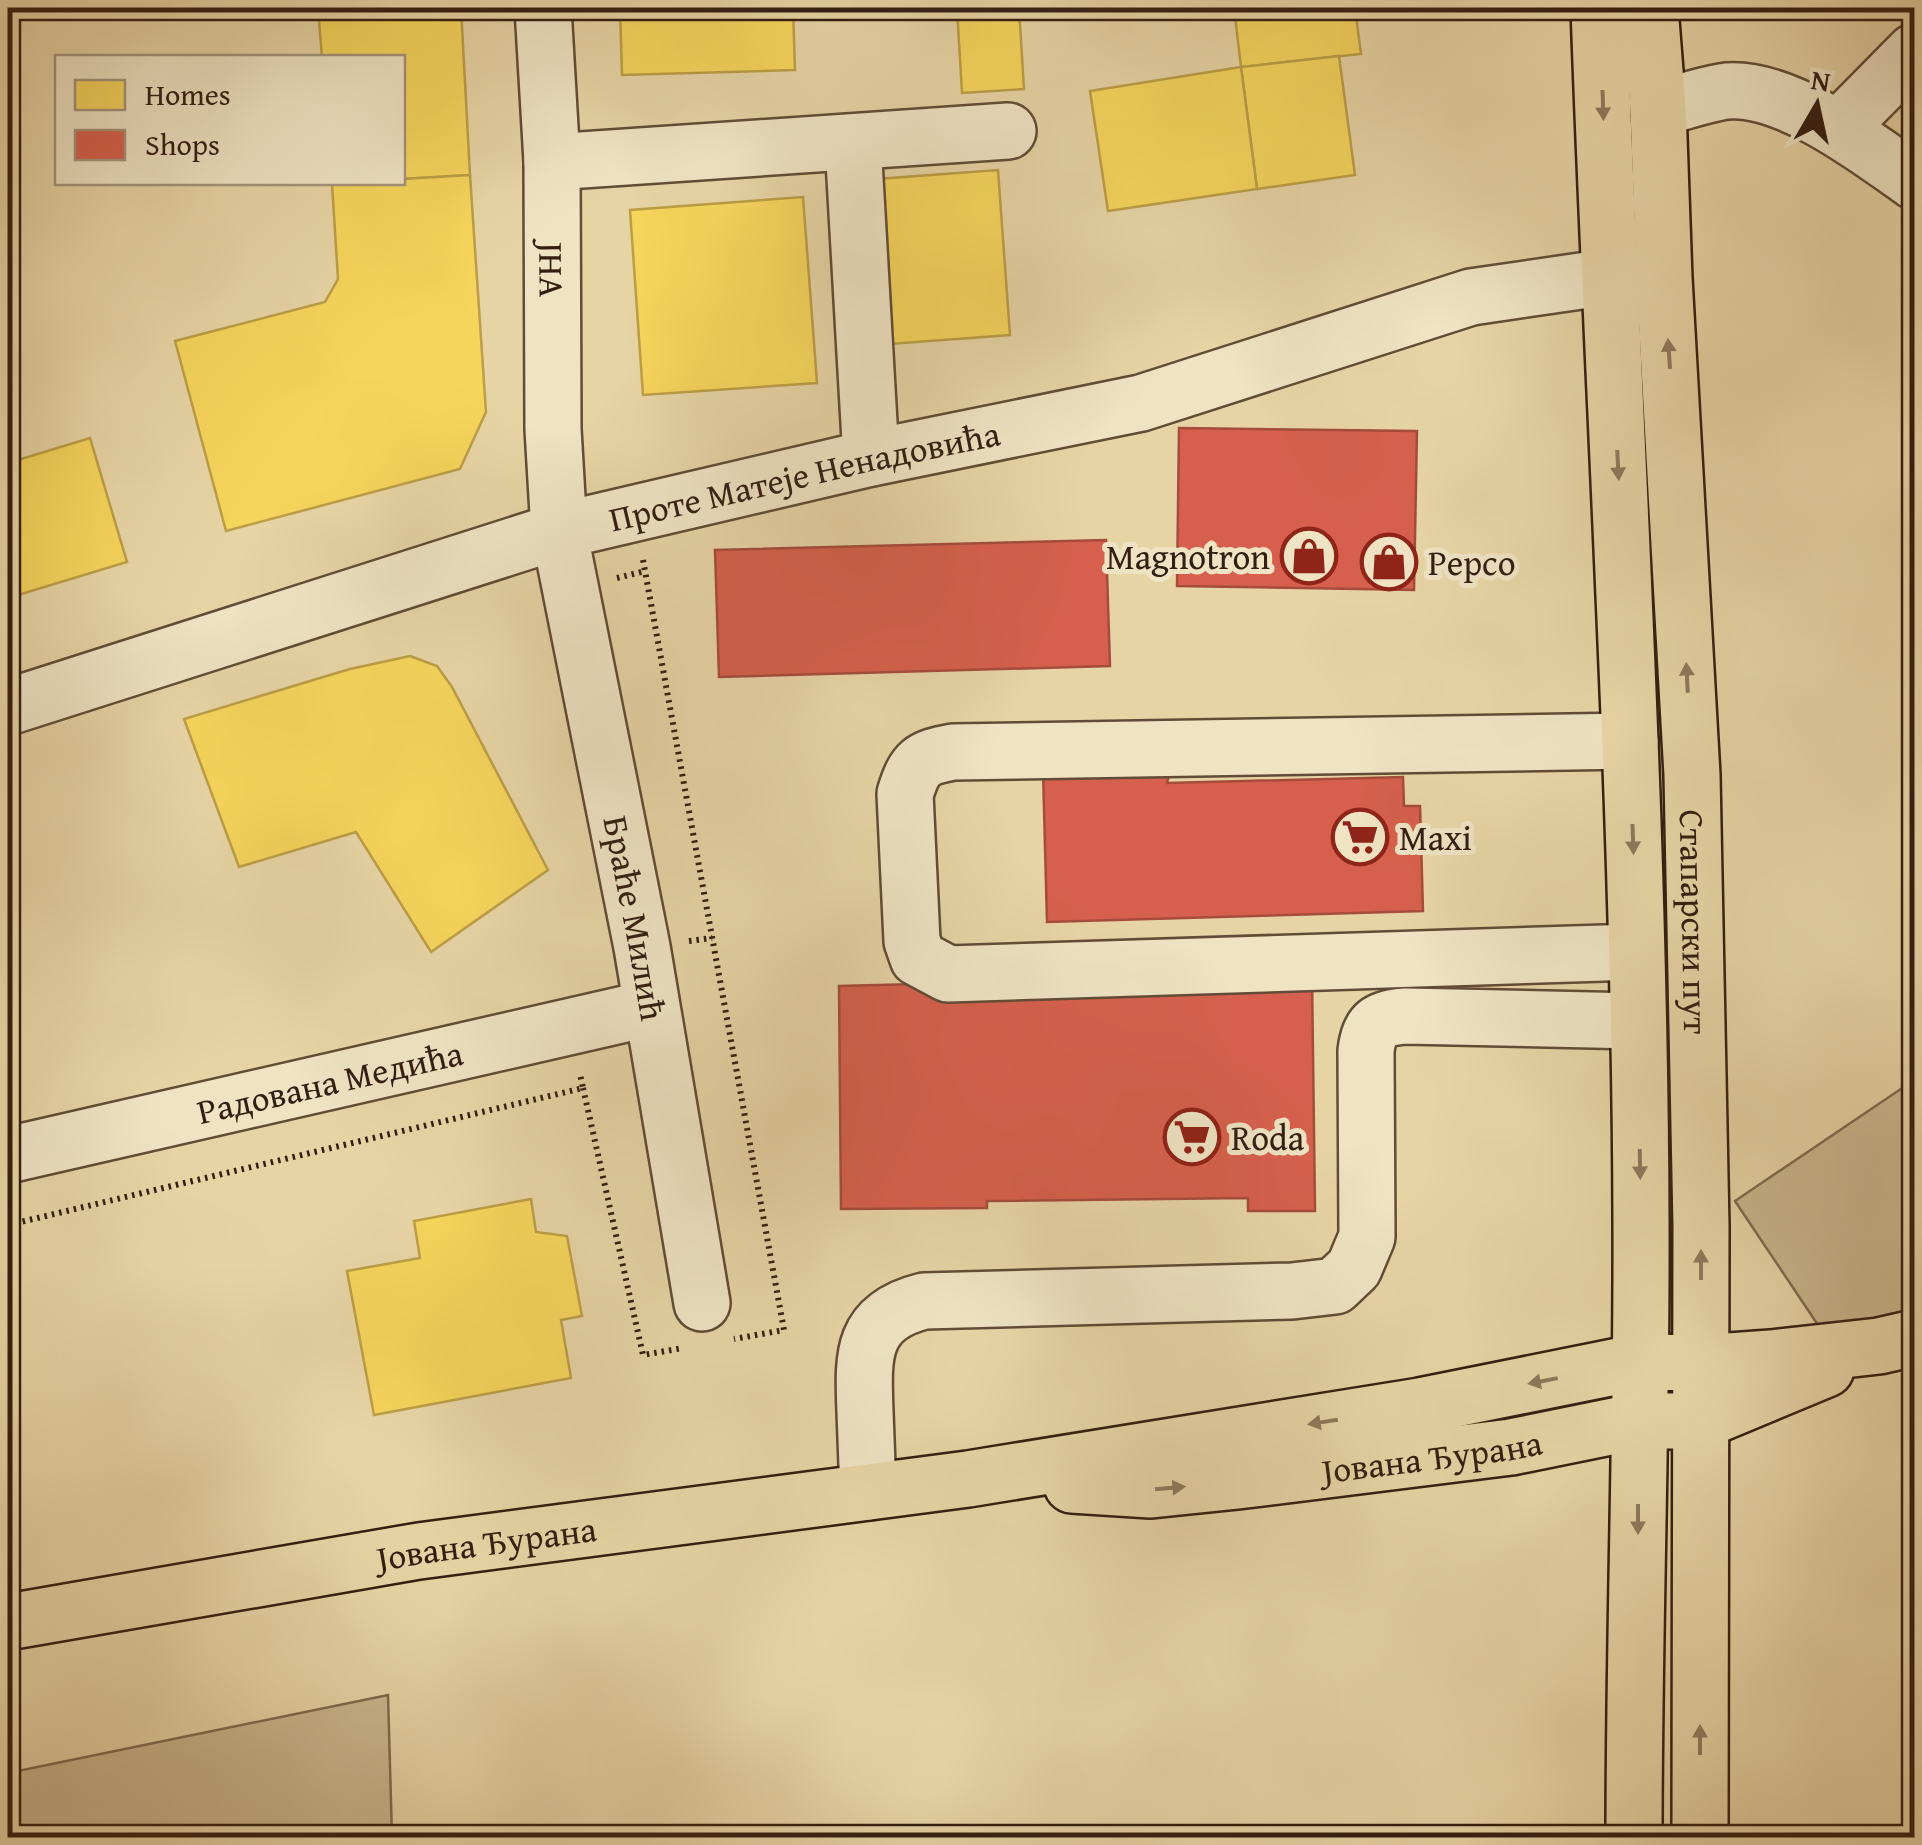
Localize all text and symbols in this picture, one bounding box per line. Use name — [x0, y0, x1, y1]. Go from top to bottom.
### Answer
legend — [55, 55, 405, 185]
north arrow — [1767, 55, 1867, 155]
text: N — [1809, 58, 1834, 102]
text: Homes — [145, 72, 231, 116]
one-way arrow — [1595, 89, 1611, 121]
text: Shops — [145, 122, 220, 166]
street label: ЈНА — [527, 238, 578, 298]
one-way arrow — [1661, 337, 1677, 369]
street label: Проте Матеје Ненадовића — [604, 407, 1005, 544]
one-way arrow — [1610, 449, 1626, 481]
shop icon: Magnotron — [1279, 526, 1339, 586]
place label: Magnotron — [1106, 531, 1270, 582]
shop icon: Pepco — [1359, 532, 1419, 592]
place label: Pepco — [1428, 537, 1516, 588]
one-way arrow — [1679, 662, 1695, 694]
supermarket icon: Maxi — [1330, 807, 1390, 867]
street label: Стапарски пут — [1667, 809, 1723, 1035]
street label: Браће Милић — [591, 811, 680, 1025]
place label: Maxi — [1399, 812, 1472, 863]
one-way arrow — [1625, 823, 1641, 855]
street label: Радована Медића — [192, 1026, 468, 1137]
supermarket icon: Roda — [1162, 1107, 1222, 1167]
place label: Roda — [1231, 1112, 1305, 1163]
one-way arrow — [1632, 1148, 1648, 1180]
one-way arrow — [1693, 1249, 1709, 1281]
one-way arrow — [1527, 1374, 1558, 1389]
one-way arrow — [1307, 1415, 1339, 1430]
street label: Јована Ђурана — [1315, 1416, 1547, 1496]
one-way arrow — [1155, 1479, 1187, 1495]
street label: Јована Ђурана — [369, 1502, 600, 1584]
one-way arrow — [1630, 1503, 1646, 1535]
one-way arrow — [1692, 1724, 1708, 1756]

